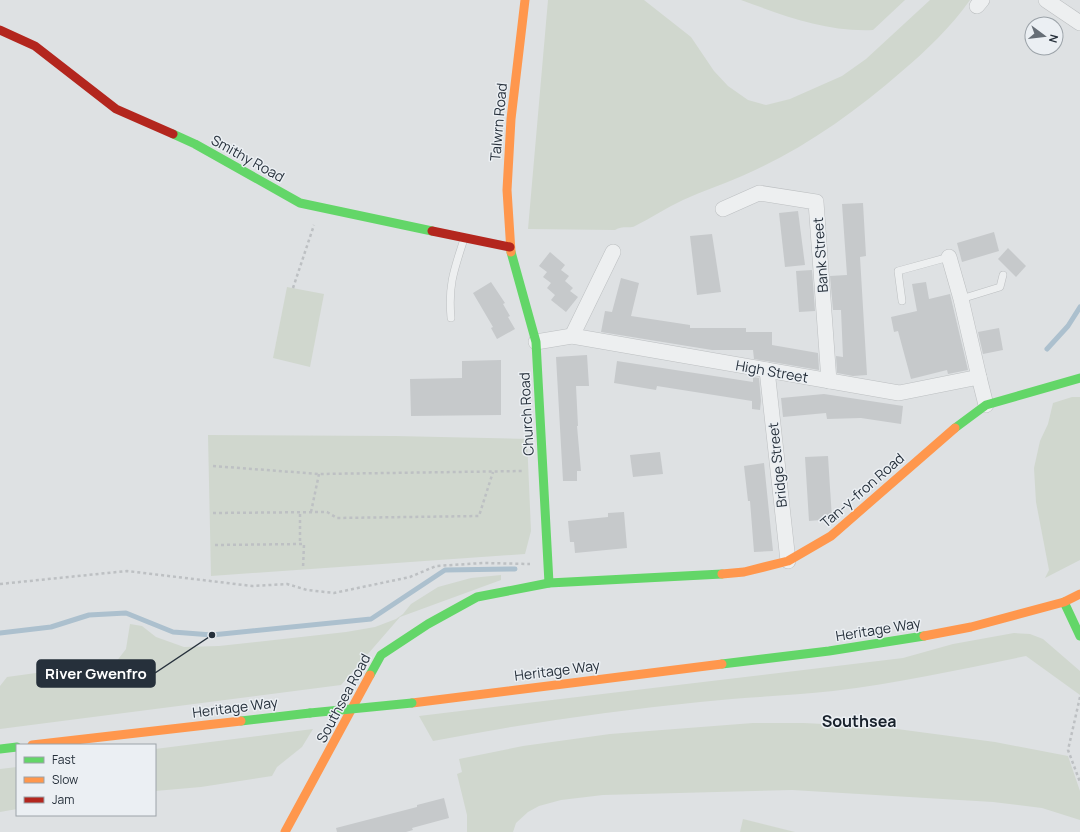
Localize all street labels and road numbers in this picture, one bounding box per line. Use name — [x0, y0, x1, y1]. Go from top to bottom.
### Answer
street label: Talwrn Road — [485, 82, 511, 162]
street label: Smithy Road — [208, 130, 288, 186]
street label: Bank Street — [808, 216, 832, 293]
street label: High Street — [734, 355, 810, 387]
street label: Church Road — [514, 372, 538, 456]
street label: Bridge Street — [763, 421, 791, 509]
street label: Tan-y-fron Road — [816, 448, 908, 532]
street label: Heritage Way — [834, 613, 923, 645]
street label: Southsea Road — [312, 650, 374, 746]
street label: Heritage Way — [513, 655, 601, 685]
street label: Heritage Way — [191, 692, 279, 722]

